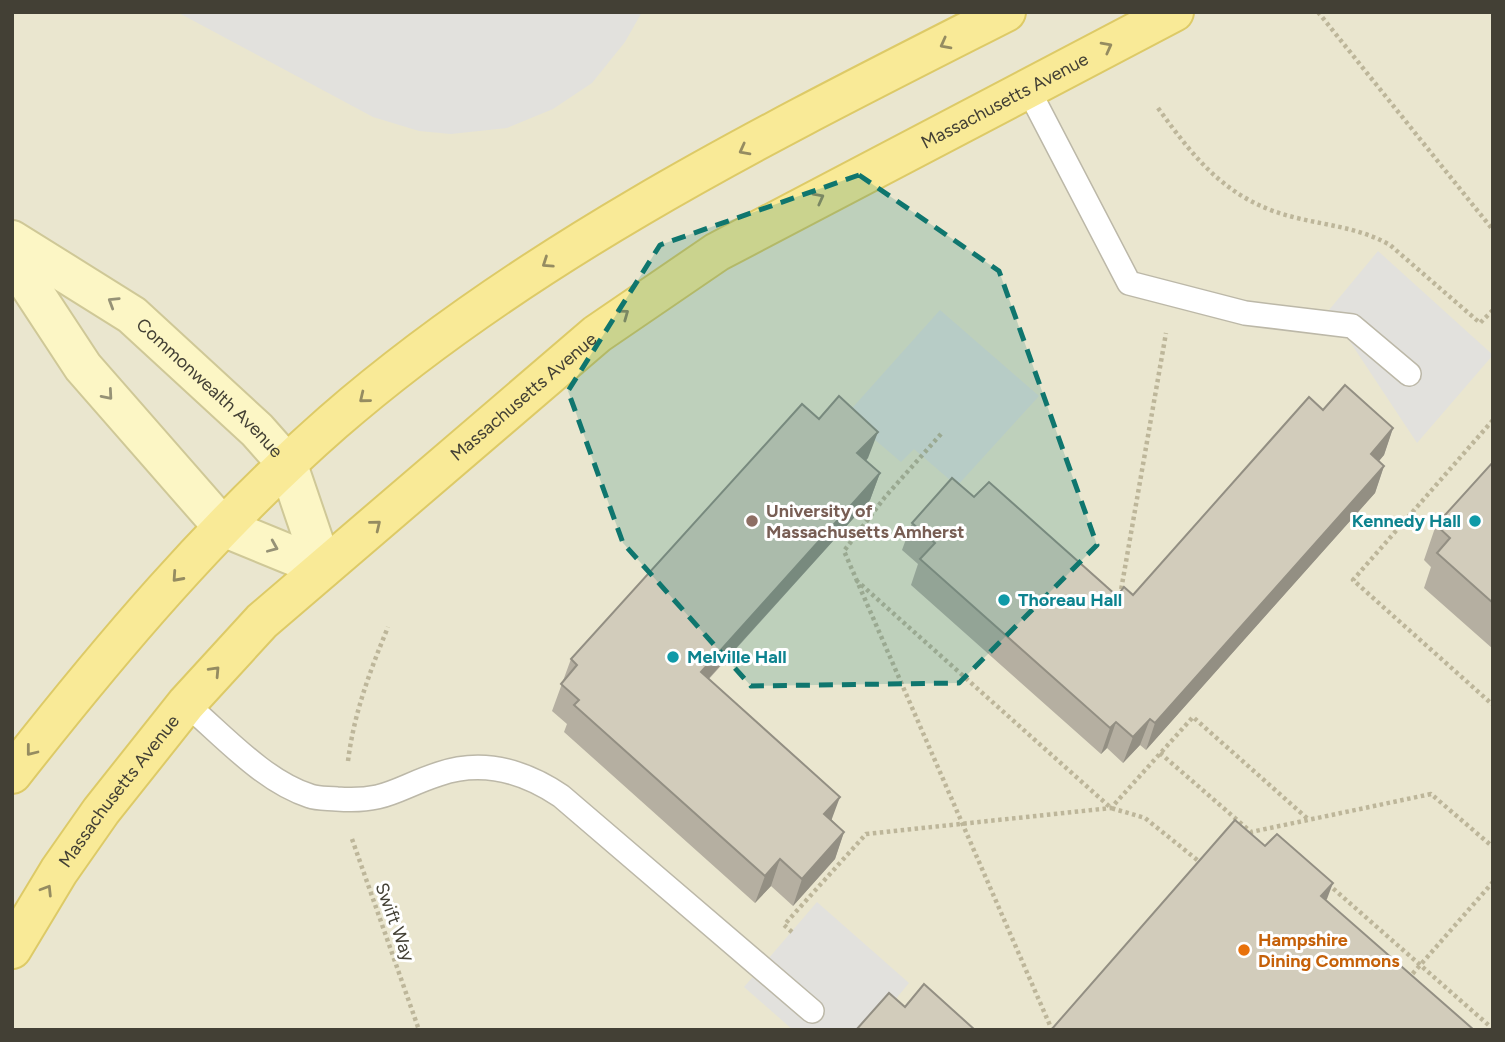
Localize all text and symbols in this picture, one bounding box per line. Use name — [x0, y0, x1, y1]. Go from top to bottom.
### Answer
one-way arrow — [940, 35, 952, 49]
one-way arrow — [1100, 42, 1113, 56]
street label: Massachusetts Avenue — [917, 48, 1092, 154]
one-way arrow — [739, 142, 751, 155]
one-way arrow — [812, 193, 824, 207]
one-way arrow — [541, 255, 554, 268]
one-way arrow — [107, 298, 120, 311]
one-way arrow — [616, 310, 629, 323]
street label: Commonwealth Avenue — [132, 313, 288, 462]
street label: Massachusetts Avenue — [446, 328, 601, 466]
one-way arrow — [100, 386, 112, 399]
one-way arrow — [359, 390, 372, 402]
place label: University of Massachusetts Amherst — [766, 500, 964, 543]
place label: Kennedy Hall — [1352, 510, 1461, 532]
marker: University of Massachusetts Amherst — [744, 513, 760, 529]
marker: Kennedy Hall — [1467, 513, 1483, 529]
one-way arrow — [367, 521, 380, 533]
one-way arrow — [266, 539, 278, 553]
one-way arrow — [173, 568, 185, 581]
place label: Thoreau Hall — [1018, 589, 1122, 611]
marker: Thoreau Hall — [996, 592, 1012, 608]
place label: Melville Hall — [687, 646, 787, 668]
marker: Melville Hall — [665, 649, 681, 665]
one-way arrow — [207, 666, 220, 679]
street label: Massachusetts Avenue — [54, 710, 184, 872]
one-way arrow — [26, 743, 39, 755]
street label: Swift Way — [371, 880, 420, 965]
one-way arrow — [39, 885, 52, 898]
place label: Hampshire Dining Commons — [1258, 929, 1400, 972]
marker: Hampshire Dining Commons — [1236, 942, 1252, 958]

